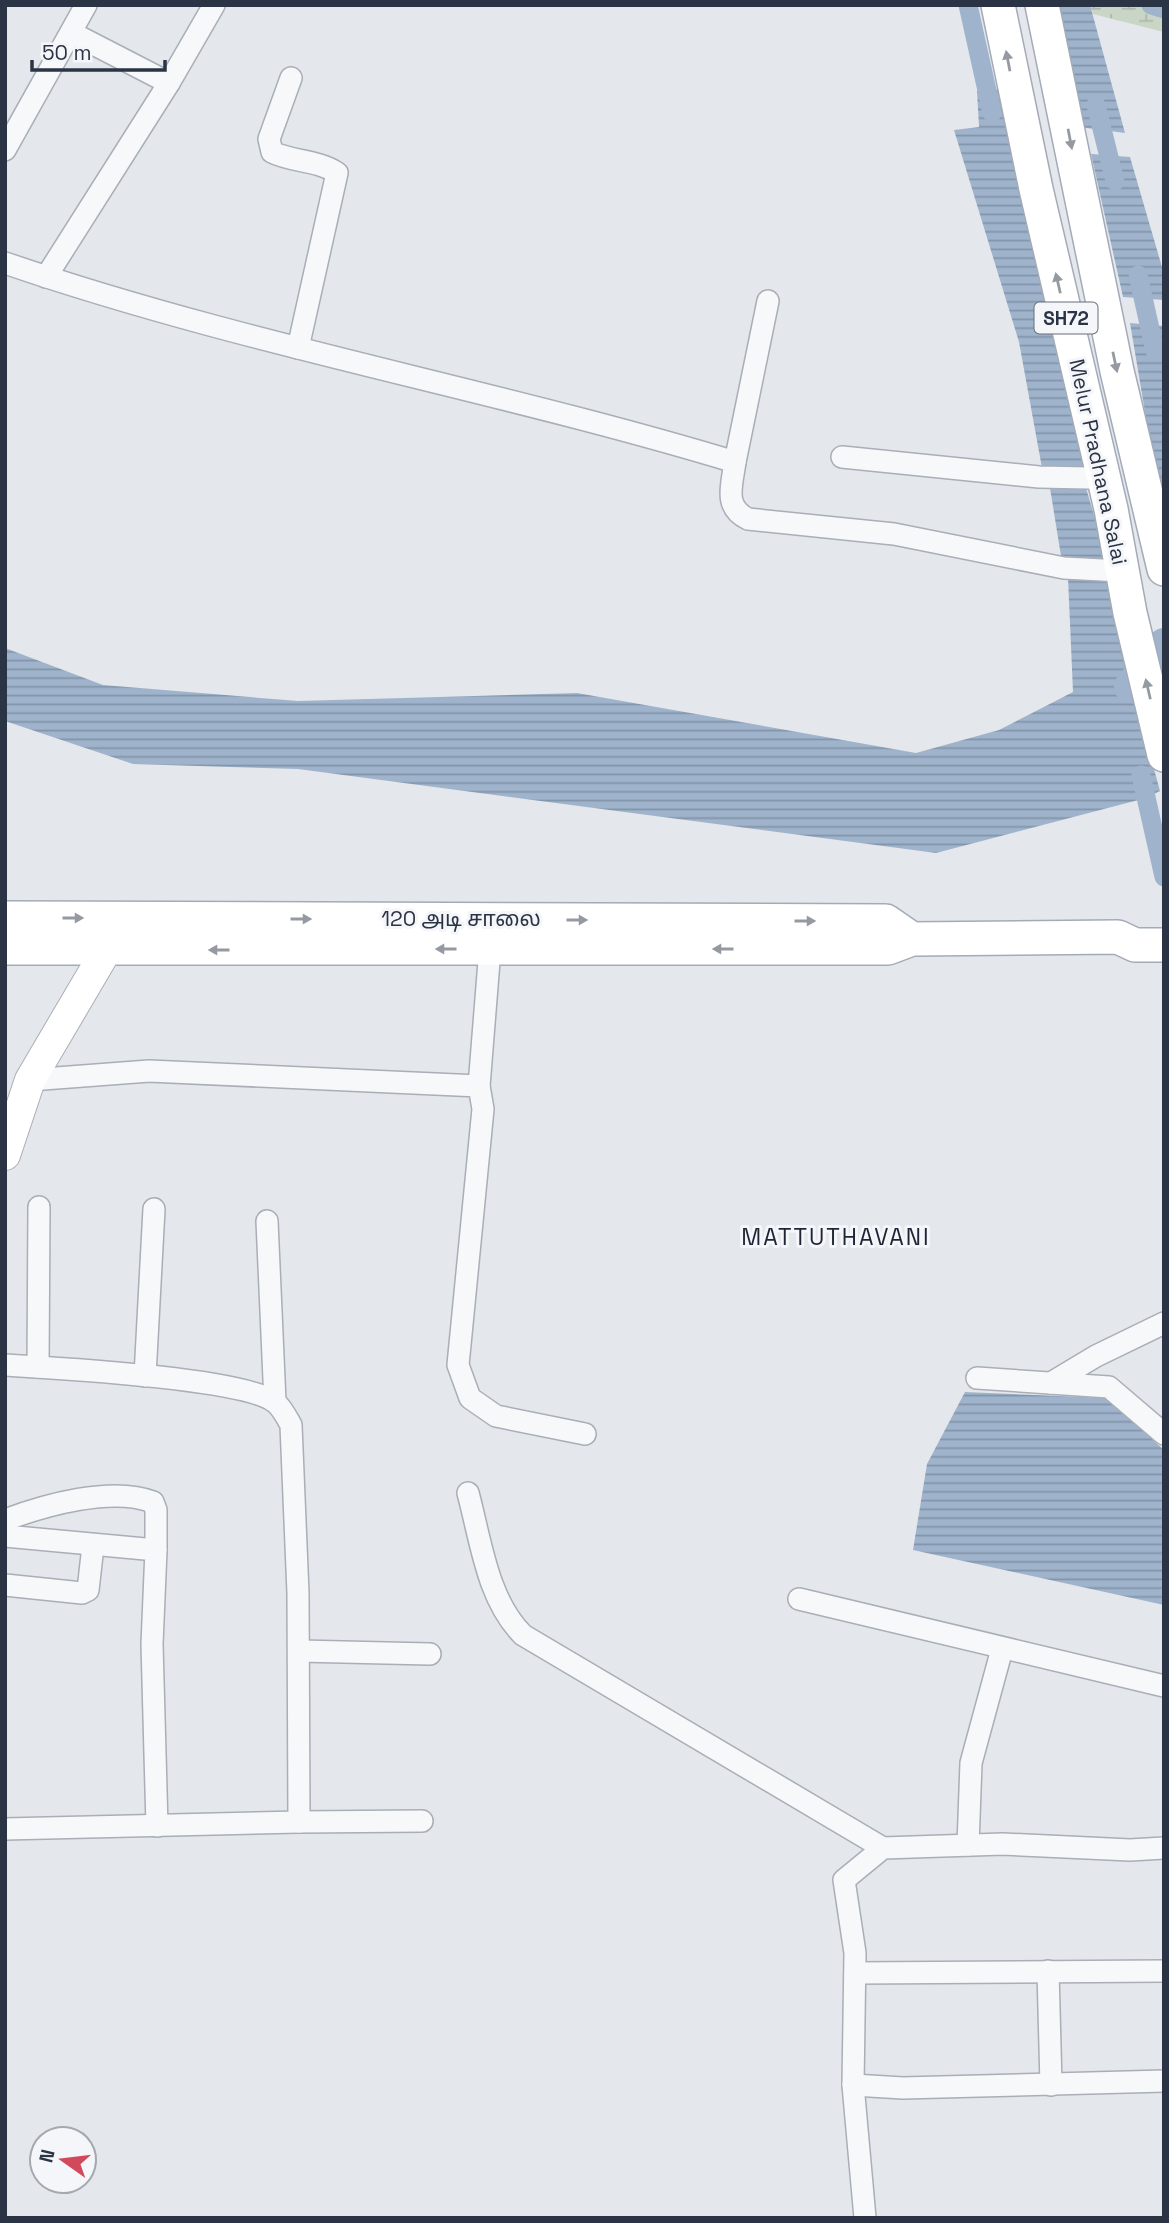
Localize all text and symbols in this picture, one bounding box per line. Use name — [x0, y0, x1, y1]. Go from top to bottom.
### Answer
scale bar — [32, 28, 164, 72]
text: 50 m — [42, 39, 92, 66]
one-way arrow — [1002, 50, 1013, 72]
one-way arrow — [1065, 128, 1076, 150]
one-way arrow — [1052, 272, 1063, 294]
road number: SH72 — [1034, 302, 1098, 334]
one-way arrow — [1110, 351, 1121, 373]
street label: Melur Pradhana Salai — [1063, 356, 1134, 567]
one-way arrow — [1142, 677, 1153, 699]
street label: 120 அடி சாலை — [381, 905, 541, 932]
one-way arrow — [63, 912, 85, 924]
one-way arrow — [290, 913, 312, 924]
one-way arrow — [567, 914, 589, 926]
one-way arrow — [794, 915, 816, 927]
one-way arrow — [435, 943, 457, 955]
one-way arrow — [711, 943, 733, 955]
one-way arrow — [207, 944, 229, 956]
district label: MATTUTHAVANI — [741, 1222, 931, 1252]
north arrow — [28, 2125, 98, 2195]
text: N — [33, 2147, 61, 2165]

